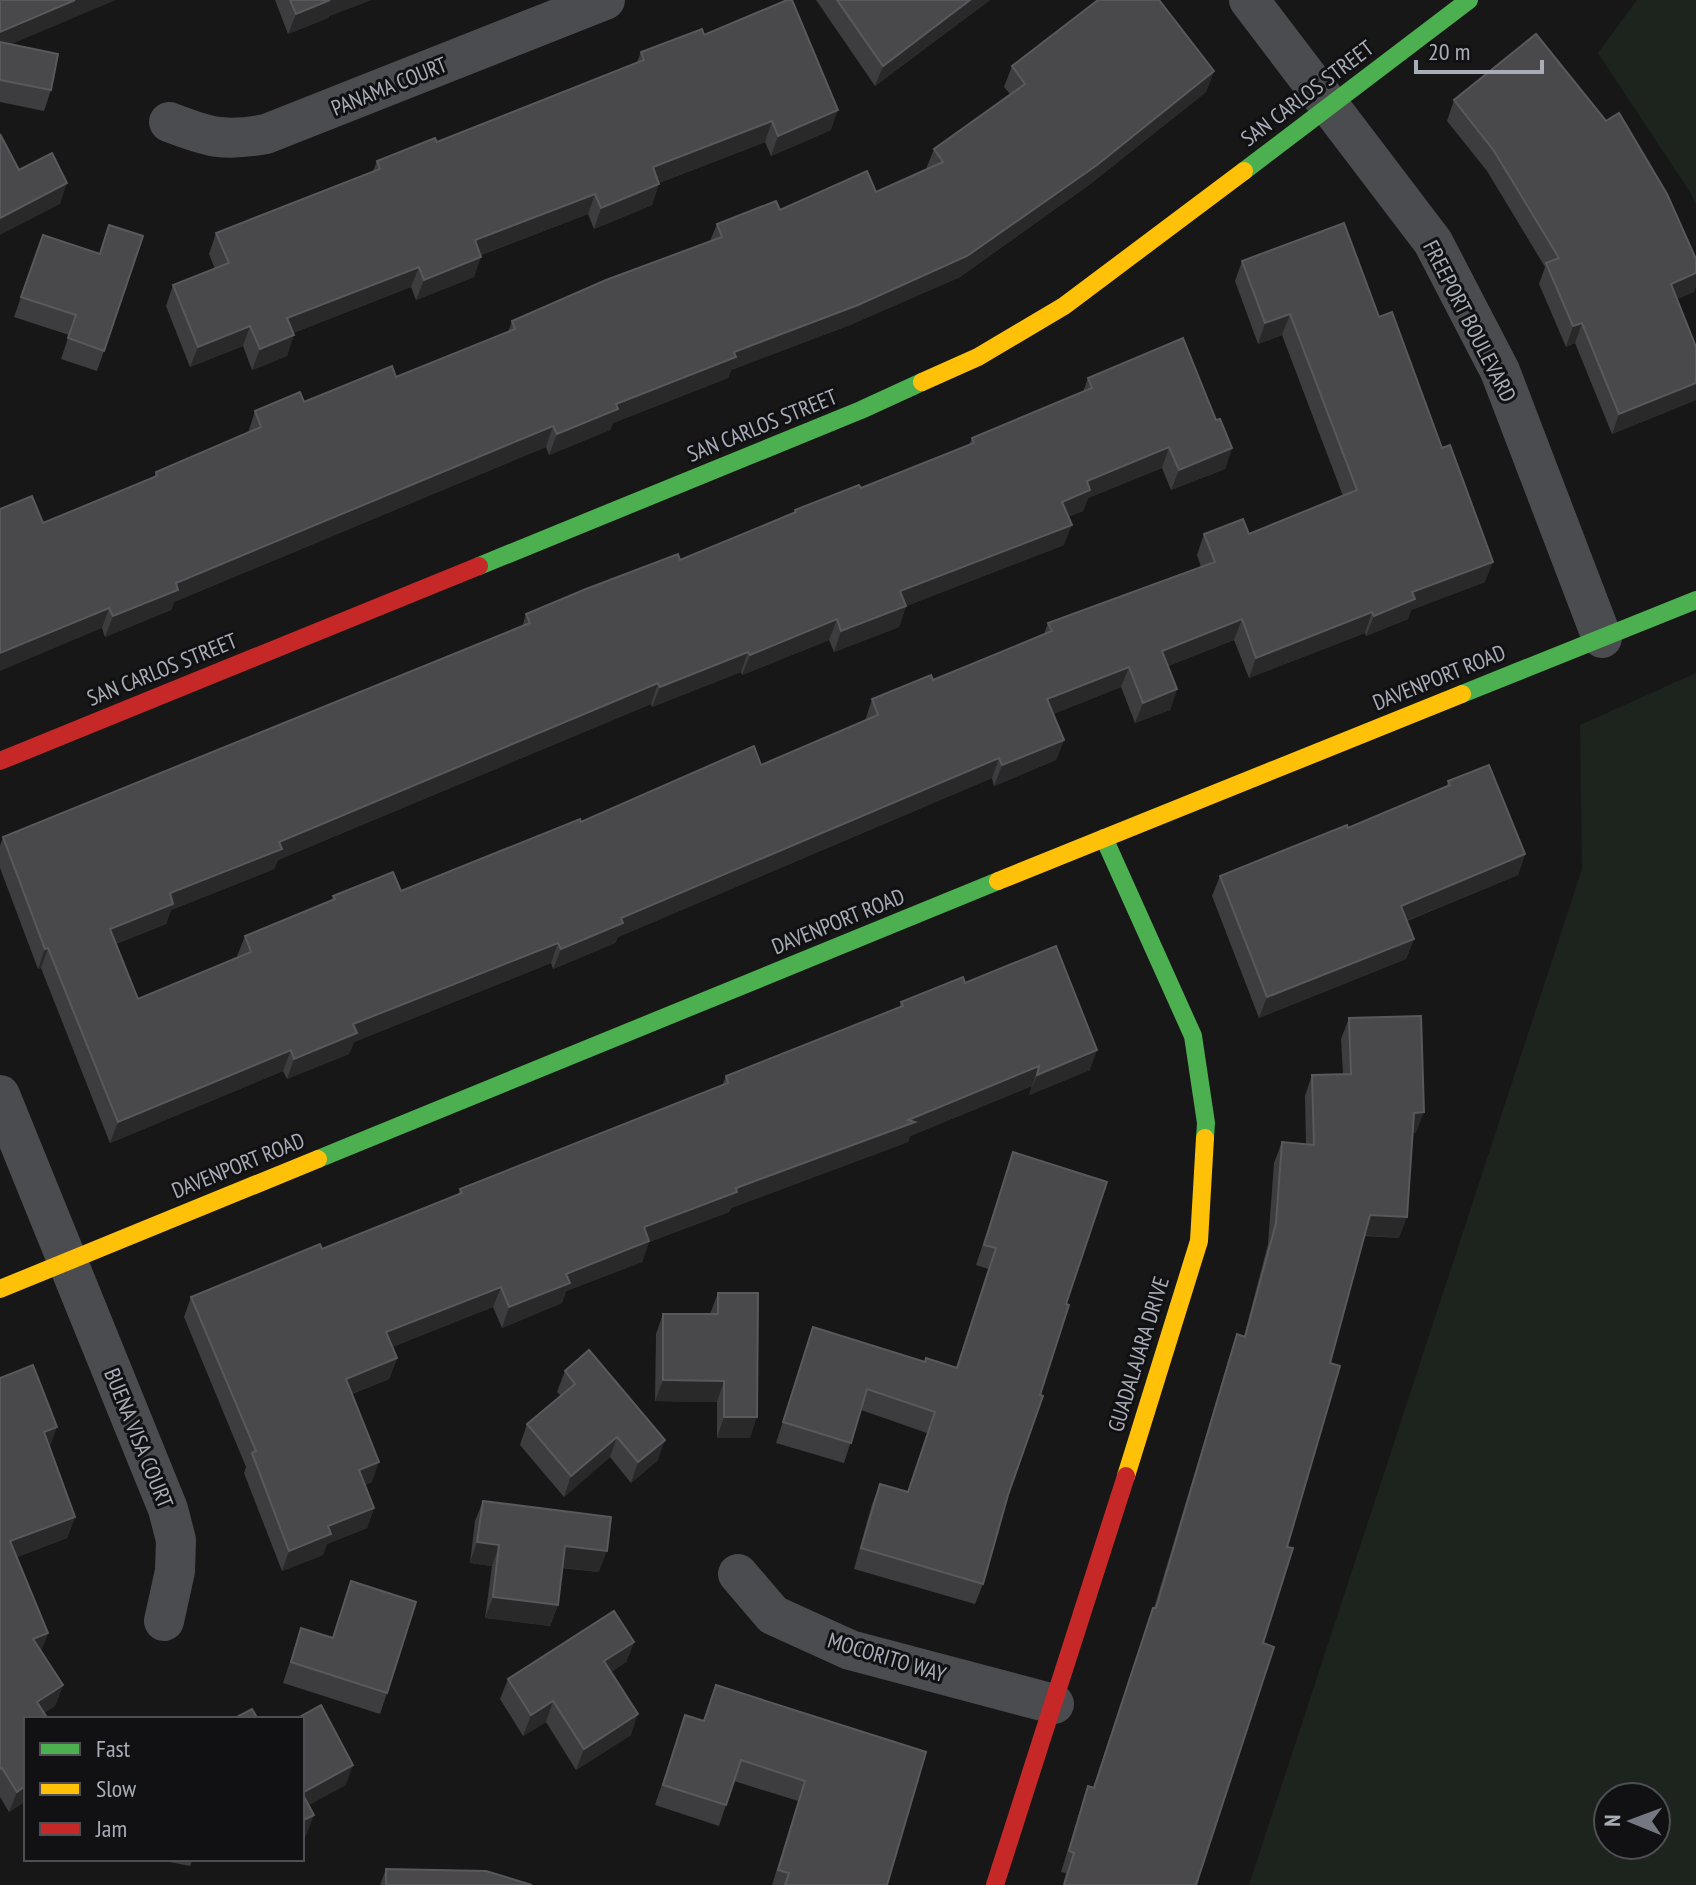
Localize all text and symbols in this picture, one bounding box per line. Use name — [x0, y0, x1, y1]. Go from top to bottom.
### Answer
scale bar — [1416, 24, 1542, 74]
street label: SAN CARLOS STREET — [1235, 34, 1379, 152]
text: 20 m — [1428, 36, 1470, 67]
street label: PANAMA COURT — [327, 50, 451, 122]
street label: FREEPORT BOULEVARD — [1417, 235, 1523, 407]
street label: SAN CARLOS STREET — [683, 382, 841, 468]
street label: SAN CARLOS STREET — [83, 626, 241, 712]
street label: DAVENPORT ROAD — [1369, 638, 1509, 716]
street label: DAVENPORT ROAD — [768, 882, 908, 960]
street label: DAVENPORT ROAD — [168, 1126, 308, 1204]
street label: GUADALAJARA DRIVE — [1101, 1273, 1175, 1435]
street label: BUENA VISA COURT — [98, 1364, 180, 1512]
street label: MOCORITO WAY — [824, 1626, 950, 1688]
legend — [24, 1717, 304, 1861]
text: Fast — [96, 1733, 131, 1764]
text: Slow — [96, 1773, 137, 1804]
north arrow — [1592, 1781, 1672, 1861]
text: Jam — [95, 1813, 127, 1844]
text: N — [1598, 1814, 1626, 1827]

